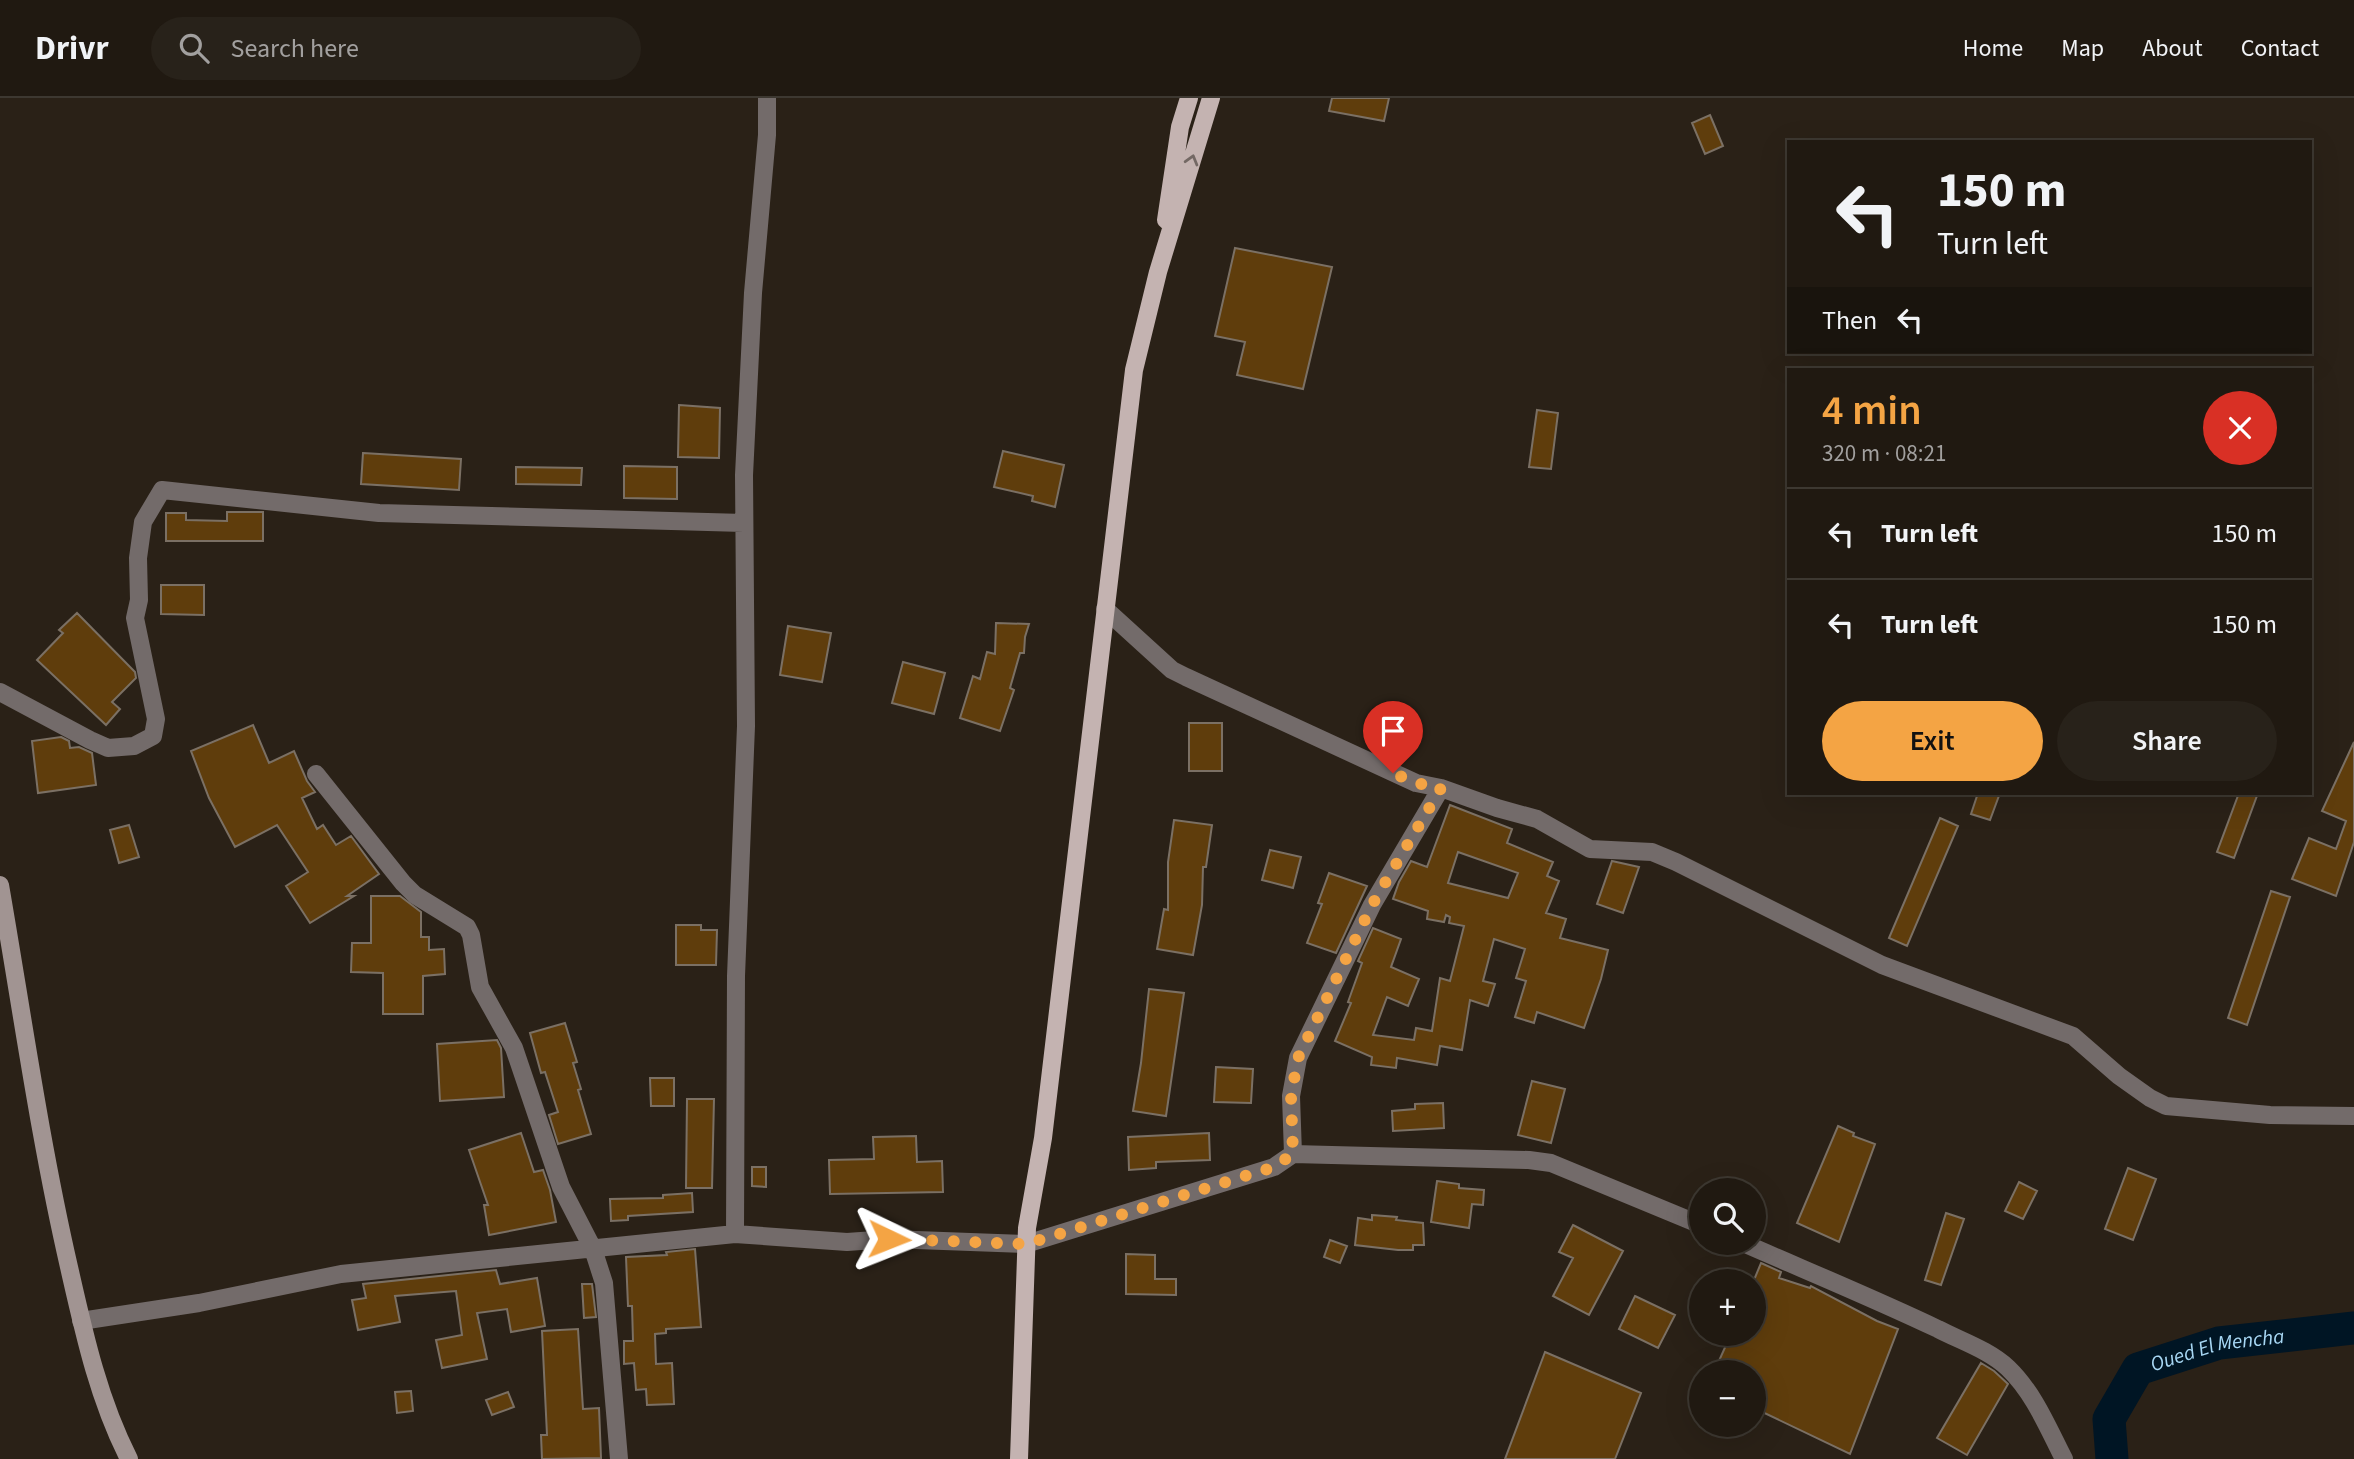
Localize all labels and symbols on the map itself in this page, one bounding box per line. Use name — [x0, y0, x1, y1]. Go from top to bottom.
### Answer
one-way arrow — [1184, 154, 1199, 166]
pin — [1363, 701, 1423, 773]
position arrow — [852, 1202, 926, 1276]
water label: Oued El Mencha — [2146, 1321, 2286, 1379]

